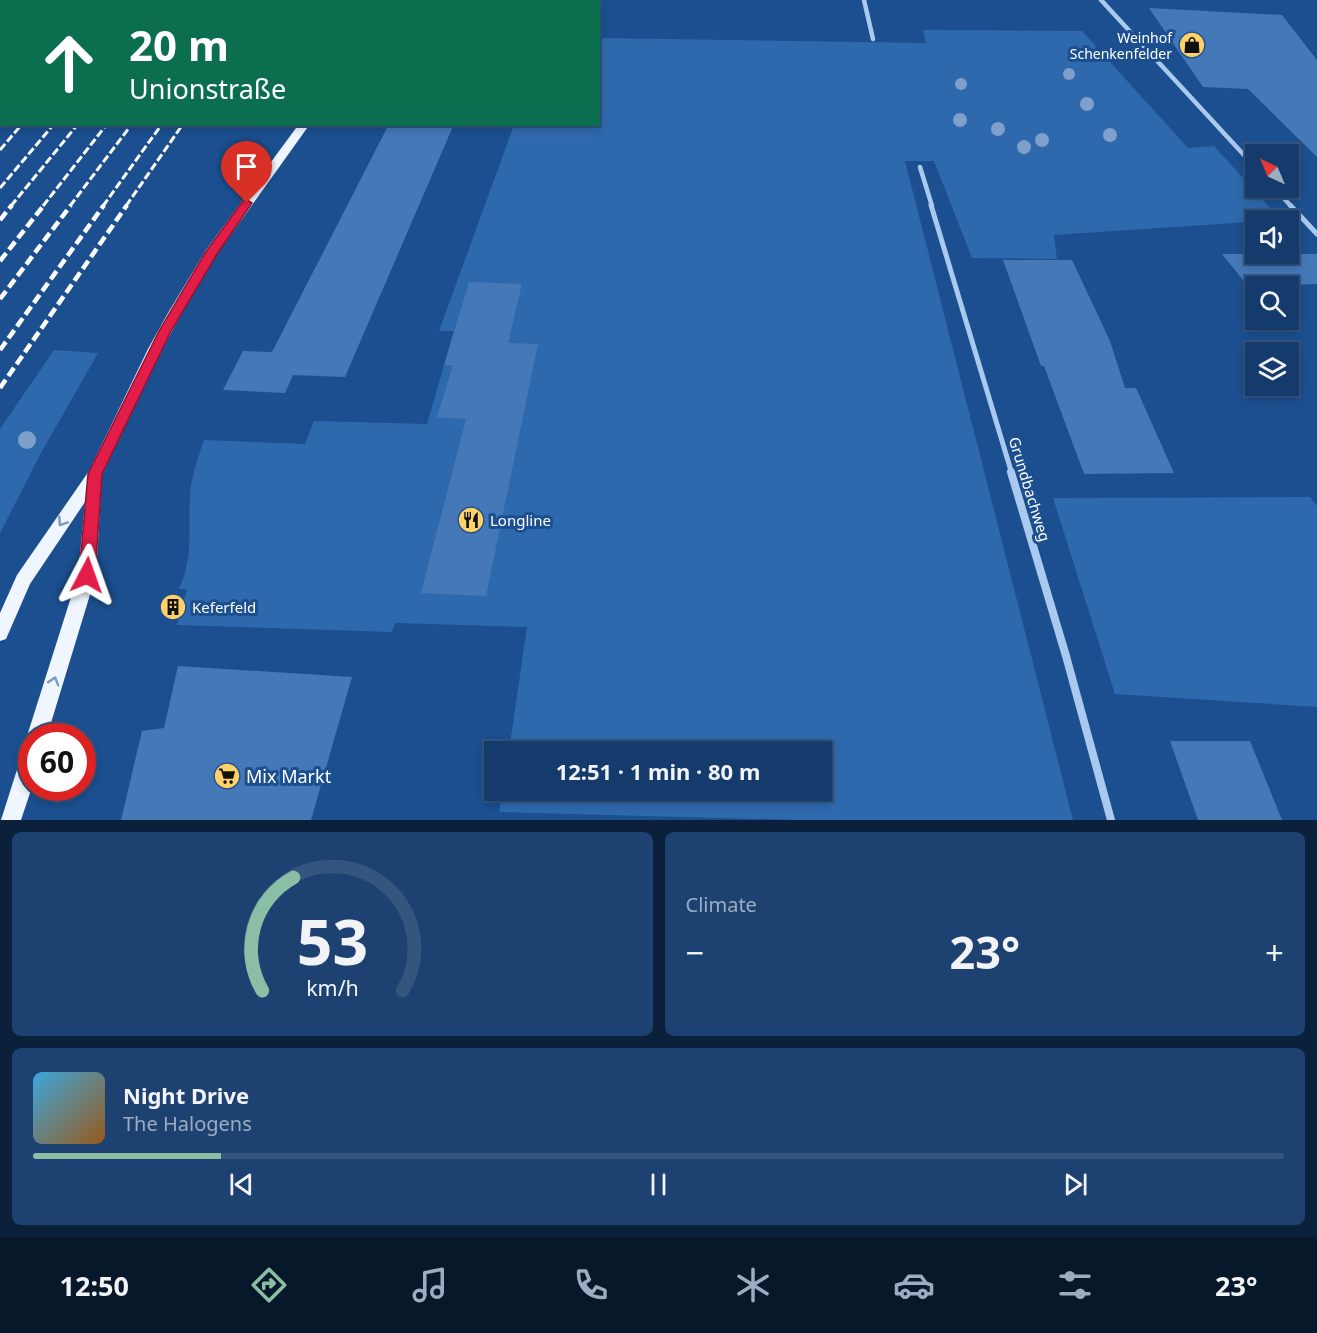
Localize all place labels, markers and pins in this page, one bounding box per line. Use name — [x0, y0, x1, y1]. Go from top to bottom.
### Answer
place label: Weinhof Schenkenfelder — [1070, 28, 1173, 63]
shop icon: Weinhof Schenkenfelder — [1177, 30, 1207, 60]
pin — [221, 141, 272, 203]
restaurant icon: Longline — [456, 505, 486, 535]
place label: Longline — [490, 510, 551, 530]
building icon: Keferfeld — [158, 592, 188, 622]
place label: Keferfeld — [192, 597, 256, 617]
supermarket icon: Mix Markt — [212, 761, 242, 791]
place label: Mix Markt — [246, 764, 332, 788]

